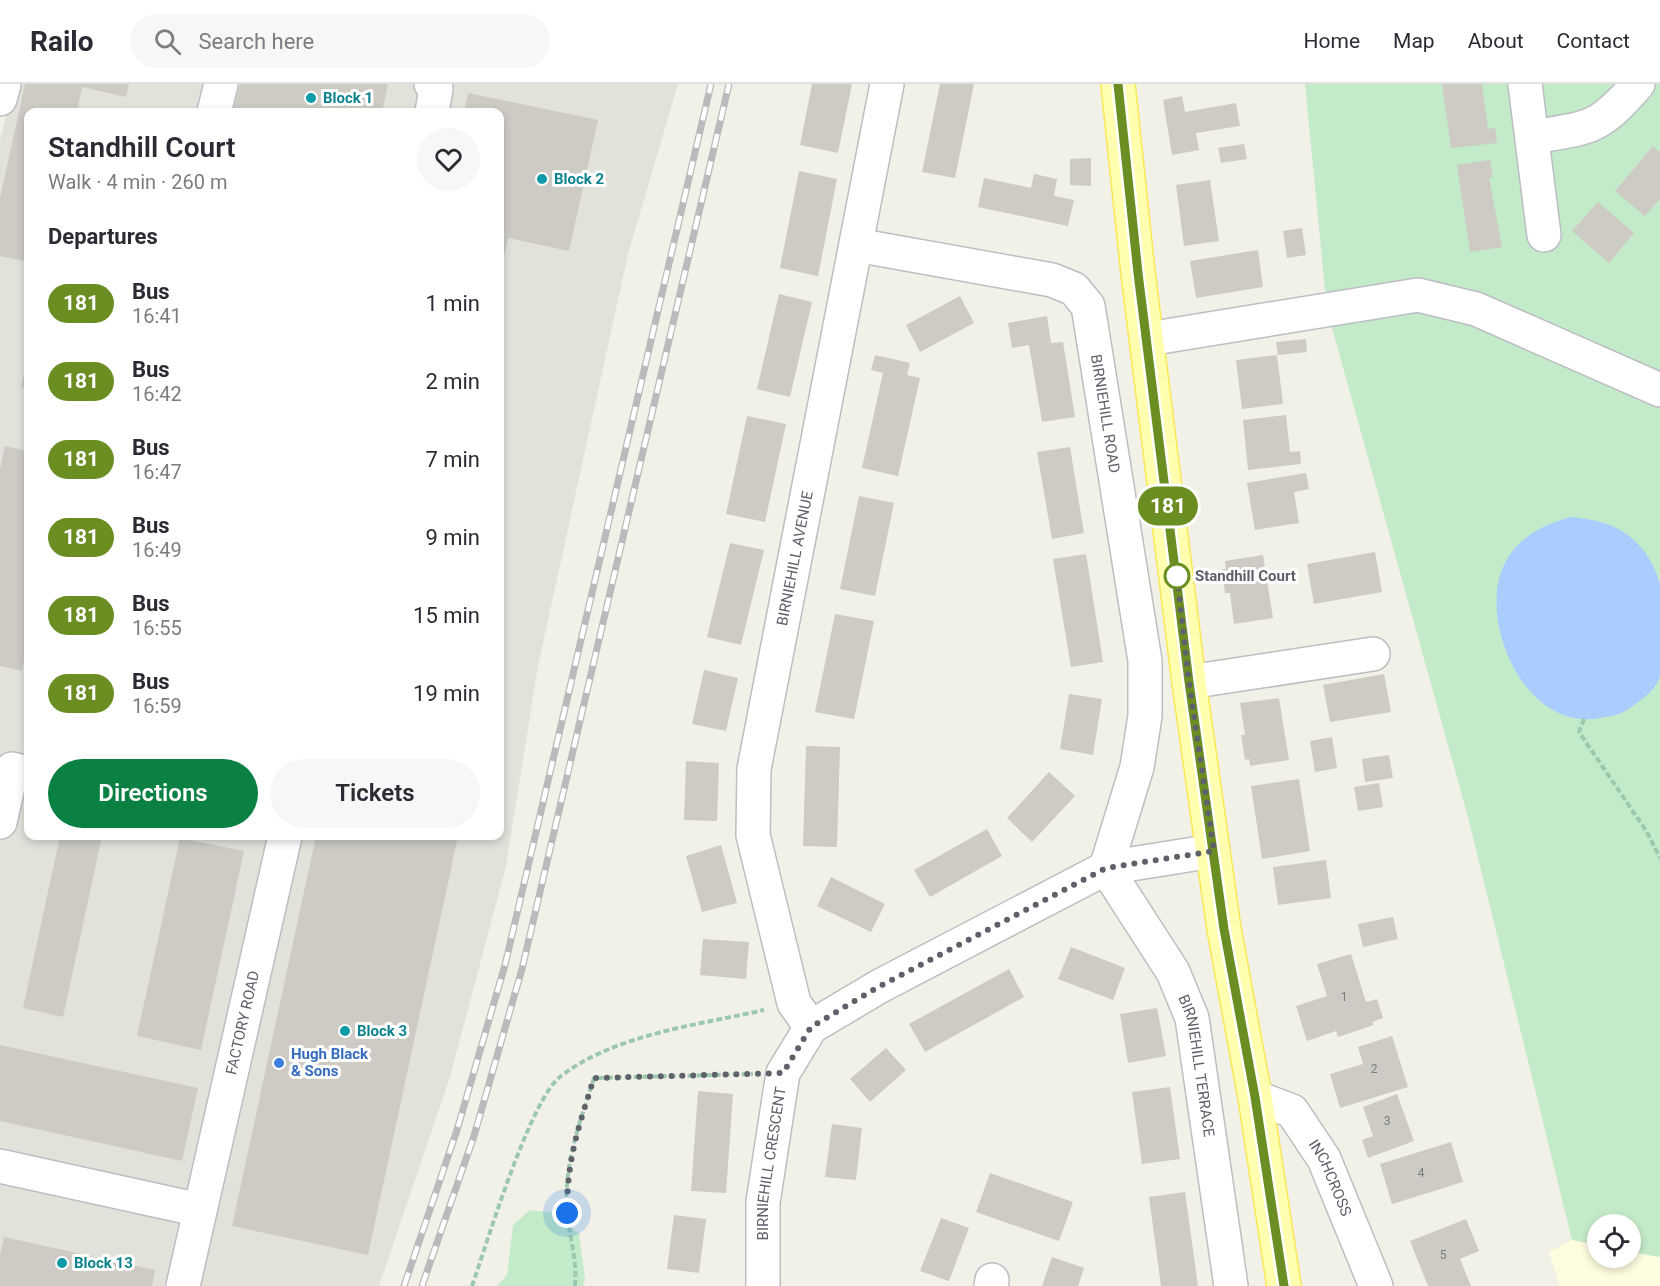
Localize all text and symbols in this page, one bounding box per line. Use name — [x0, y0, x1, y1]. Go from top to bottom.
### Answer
search box — [130, 14, 550, 68]
text: Railo — [30, 25, 94, 58]
icon: search — [151, 25, 184, 58]
text: Search here — [199, 29, 314, 54]
text: Home — [1304, 29, 1360, 53]
text: Map — [1393, 29, 1435, 53]
text: About — [1468, 29, 1524, 53]
text: Contact — [1557, 29, 1630, 53]
place label: Block 1 — [323, 89, 373, 107]
marker: Block 1 — [304, 91, 318, 105]
button: heart — [417, 128, 480, 191]
text: Standhill Court — [48, 131, 235, 164]
text: Walk · 4 min · 260 m — [48, 170, 227, 194]
place label: Block 2 — [554, 170, 605, 188]
marker: Block 2 — [535, 172, 549, 186]
text: Departures — [48, 224, 158, 249]
text: Bus — [132, 279, 170, 304]
text: 181 — [63, 291, 99, 315]
text: 1 min — [425, 291, 480, 316]
text: 16:41 — [132, 304, 182, 328]
street label: BIRNIEHILL ROAD — [1087, 353, 1124, 474]
text: Bus — [132, 357, 170, 382]
text: 181 — [63, 369, 99, 393]
text: 2 min — [425, 369, 480, 394]
text: 16:42 — [132, 382, 182, 406]
text: Bus — [132, 435, 170, 460]
text: 181 — [63, 447, 99, 471]
text: 7 min — [425, 447, 480, 472]
text: 16:47 — [132, 460, 182, 484]
line badge: 181 — [1134, 486, 1202, 526]
street label: BIRNIEHILL AVENUE — [773, 489, 817, 627]
text: 181 — [1150, 494, 1186, 518]
text: Bus — [132, 513, 170, 538]
text: 181 — [63, 525, 99, 549]
text: 9 min — [425, 525, 480, 550]
text: 16:49 — [132, 538, 182, 562]
marker: Standhill Court — [1164, 563, 1190, 589]
place label: Standhill Court — [1195, 567, 1296, 585]
text: Bus — [132, 591, 170, 616]
text: 181 — [63, 603, 99, 627]
text: 15 min — [413, 603, 480, 628]
text: 16:55 — [132, 616, 182, 640]
text: Bus — [132, 669, 170, 694]
text: 181 — [63, 681, 99, 705]
text: 19 min — [413, 681, 480, 706]
text: 16:59 — [132, 694, 182, 718]
button: Directions — [48, 759, 258, 828]
button: Tickets — [270, 759, 480, 828]
street label: FACTORY ROAD — [222, 969, 263, 1076]
house number: 1 — [1341, 990, 1347, 1004]
street label: BIRNIEHILL TERRACE — [1174, 992, 1218, 1139]
place label: Block 3 — [357, 1022, 407, 1040]
marker: Block 3 — [338, 1024, 352, 1038]
place label: Hugh Black & Sons — [291, 1045, 369, 1080]
marker: Hugh Black & Sons — [272, 1056, 286, 1070]
house number: 2 — [1371, 1062, 1378, 1076]
street label: BIRNIEHILL CRESCENT — [754, 1085, 790, 1240]
house number: 3 — [1384, 1114, 1390, 1128]
street label: INCHCROSS — [1305, 1136, 1355, 1219]
house number: 4 — [1418, 1166, 1425, 1180]
your location — [552, 1198, 582, 1228]
map controls — [1587, 1214, 1641, 1268]
button: locate — [1587, 1214, 1641, 1268]
house number: 5 — [1440, 1248, 1447, 1262]
place label: Block 13 — [74, 1254, 133, 1272]
marker: Block 13 — [55, 1256, 69, 1270]

